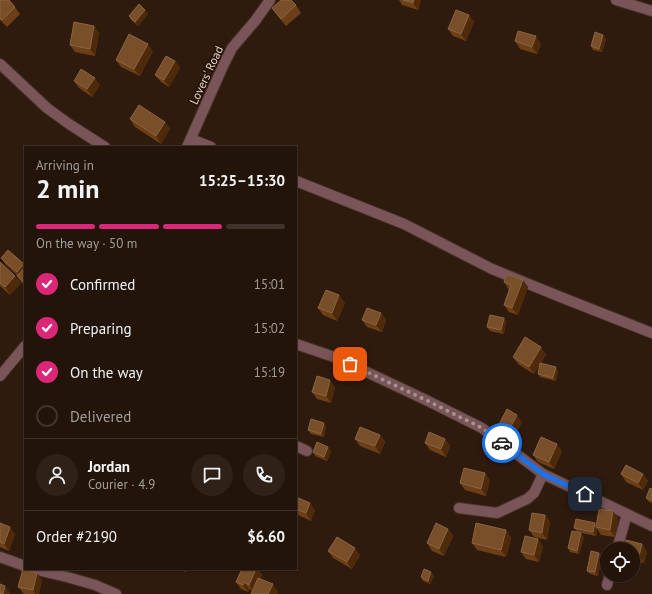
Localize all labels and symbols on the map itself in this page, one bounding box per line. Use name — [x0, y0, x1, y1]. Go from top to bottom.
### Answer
street label: Lovers' Road — [186, 43, 226, 107]
pin — [333, 347, 367, 381]
courier — [482, 423, 522, 463]
pin — [568, 477, 602, 511]

